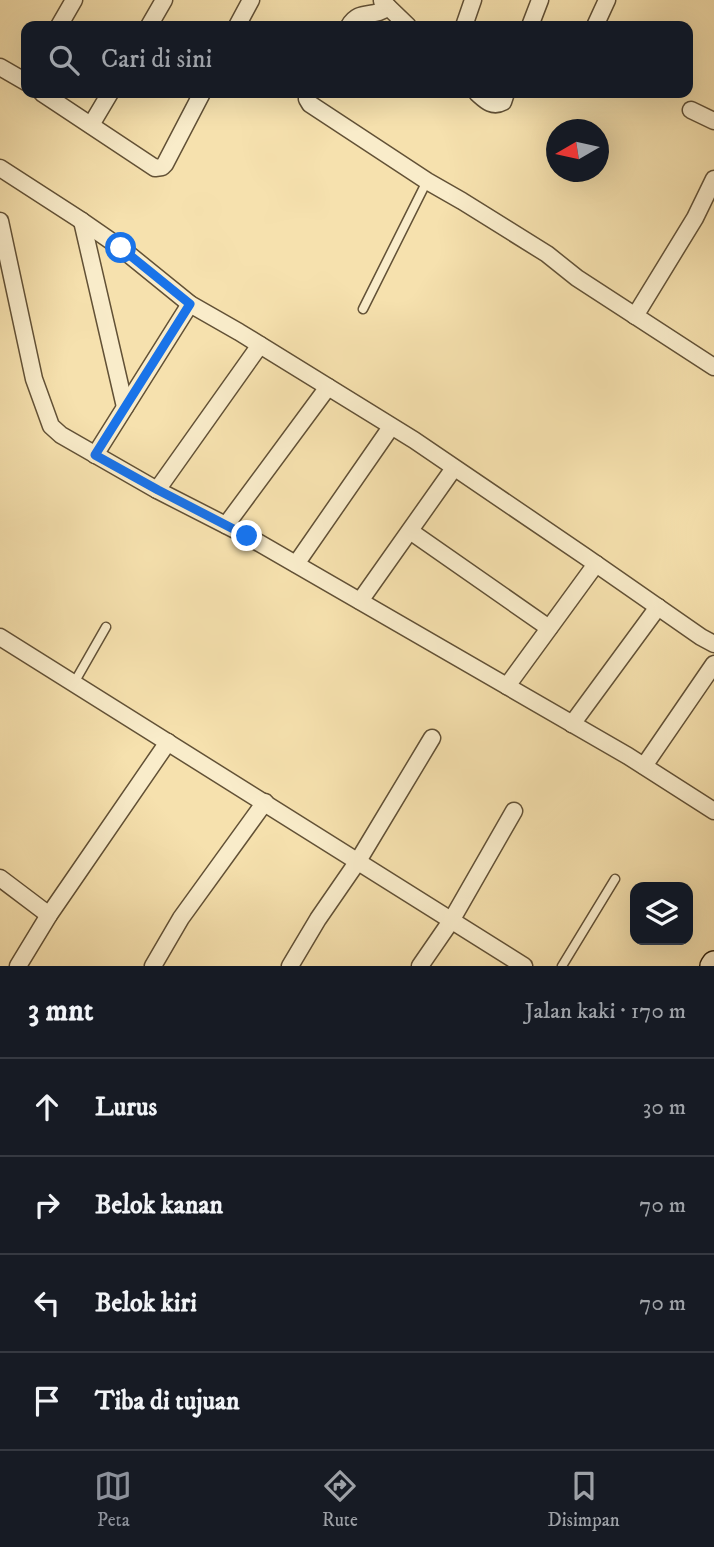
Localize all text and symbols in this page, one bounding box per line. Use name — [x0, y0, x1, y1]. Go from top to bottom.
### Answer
search box — [21, 21, 693, 98]
icon: search — [45, 41, 83, 79]
text: Cari di sini — [101, 43, 212, 76]
north arrow — [546, 119, 609, 182]
route start — [105, 232, 136, 263]
route end — [231, 520, 262, 551]
map controls — [630, 882, 693, 945]
button: layers — [630, 882, 693, 945]
text: 3 mnt — [28, 993, 93, 1030]
text: Jalan kaki · 170 m — [525, 997, 686, 1026]
icon: ahead — [28, 1088, 66, 1126]
text: Lurus — [95, 1091, 157, 1124]
text: 30 m — [643, 1093, 686, 1122]
icon: right — [28, 1186, 66, 1224]
text: Belok kanan — [95, 1189, 223, 1222]
text: 70 m — [639, 1191, 686, 1220]
icon: left — [28, 1284, 66, 1322]
text: Belok kiri — [95, 1287, 197, 1320]
text: 70 m — [639, 1289, 686, 1318]
icon: arrive — [28, 1382, 66, 1420]
text: Tiba di tujuan — [95, 1385, 240, 1418]
tab: Peta — [94, 1467, 132, 1532]
tab: Rute — [321, 1467, 359, 1532]
tab: Disimpan — [548, 1467, 620, 1532]

